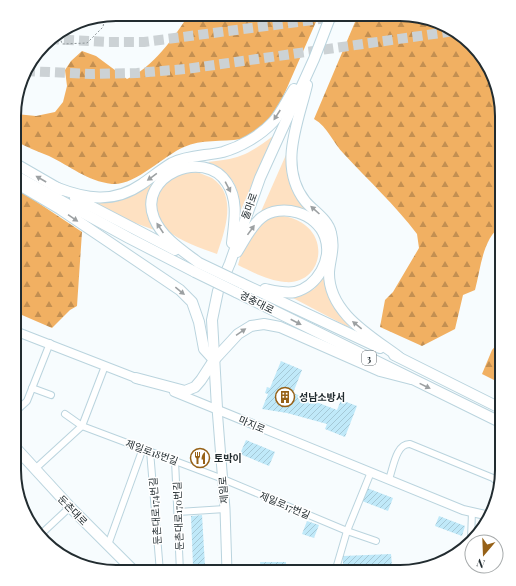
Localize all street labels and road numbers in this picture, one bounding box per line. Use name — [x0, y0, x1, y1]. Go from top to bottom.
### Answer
street label: 돌마로 — [238, 191, 260, 221]
street label: 경충대로 — [237, 287, 277, 317]
road number: 3 — [362, 351, 376, 365]
street label: 마지로 — [237, 412, 267, 436]
street label: 제일로18번길 — [124, 436, 180, 468]
street label: 제일로 — [215, 476, 231, 504]
street label: 둔촌대로174번길 — [146, 477, 164, 545]
street label: 둔촌대로170번길 — [170, 481, 186, 551]
street label: 제일로17번길 — [258, 488, 312, 522]
street label: 둔촌대로 — [55, 492, 91, 528]

